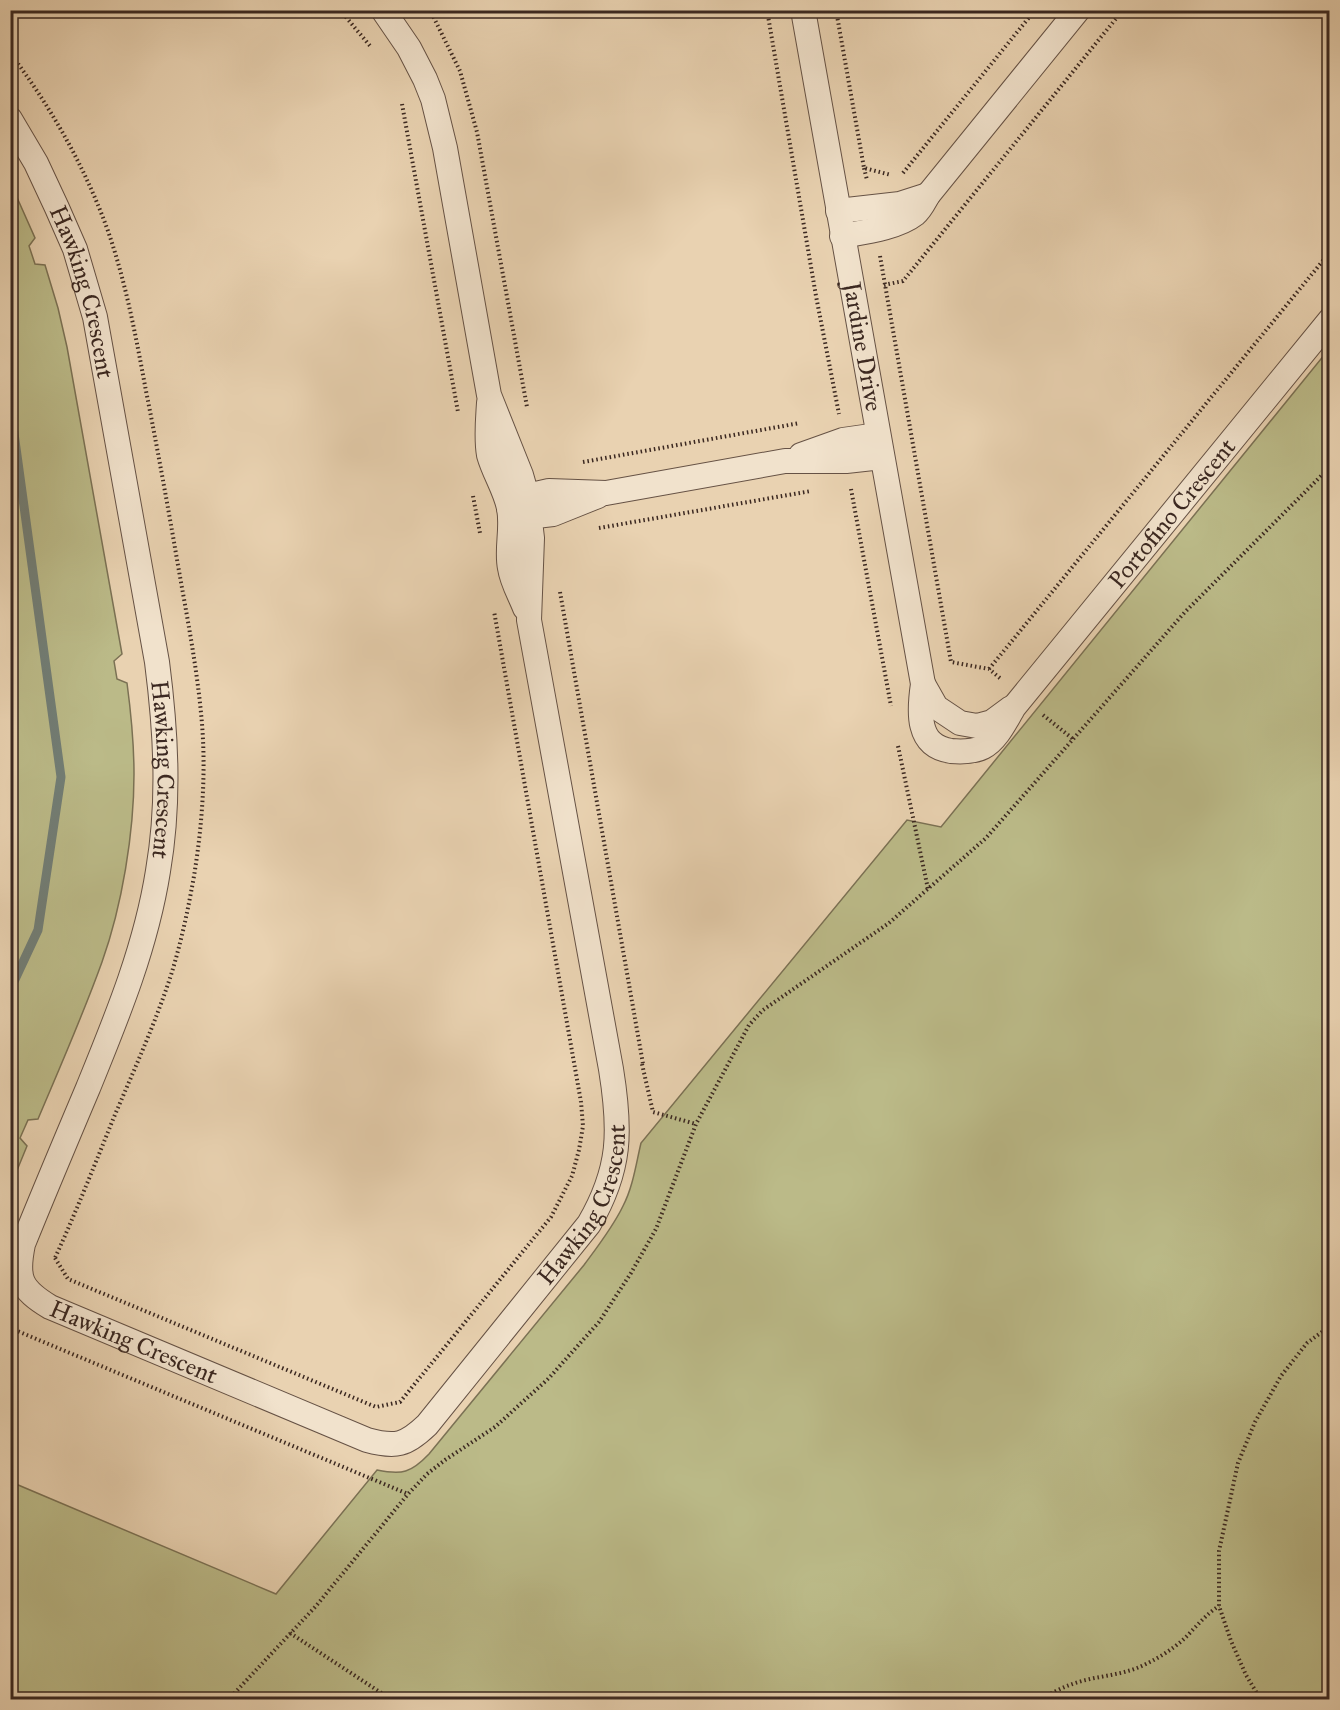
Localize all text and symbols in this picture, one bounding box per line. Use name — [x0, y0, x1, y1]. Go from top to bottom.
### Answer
street label: Hawking Crescent — [43, 201, 121, 381]
street label: Jardine Drive — [836, 277, 889, 414]
street label: Portofino Crescent — [1102, 432, 1242, 595]
street label: Hawking Crescent — [144, 679, 181, 861]
street label: Hawking Crescent — [531, 1124, 632, 1291]
street label: Hawking Crescent — [45, 1294, 222, 1391]

